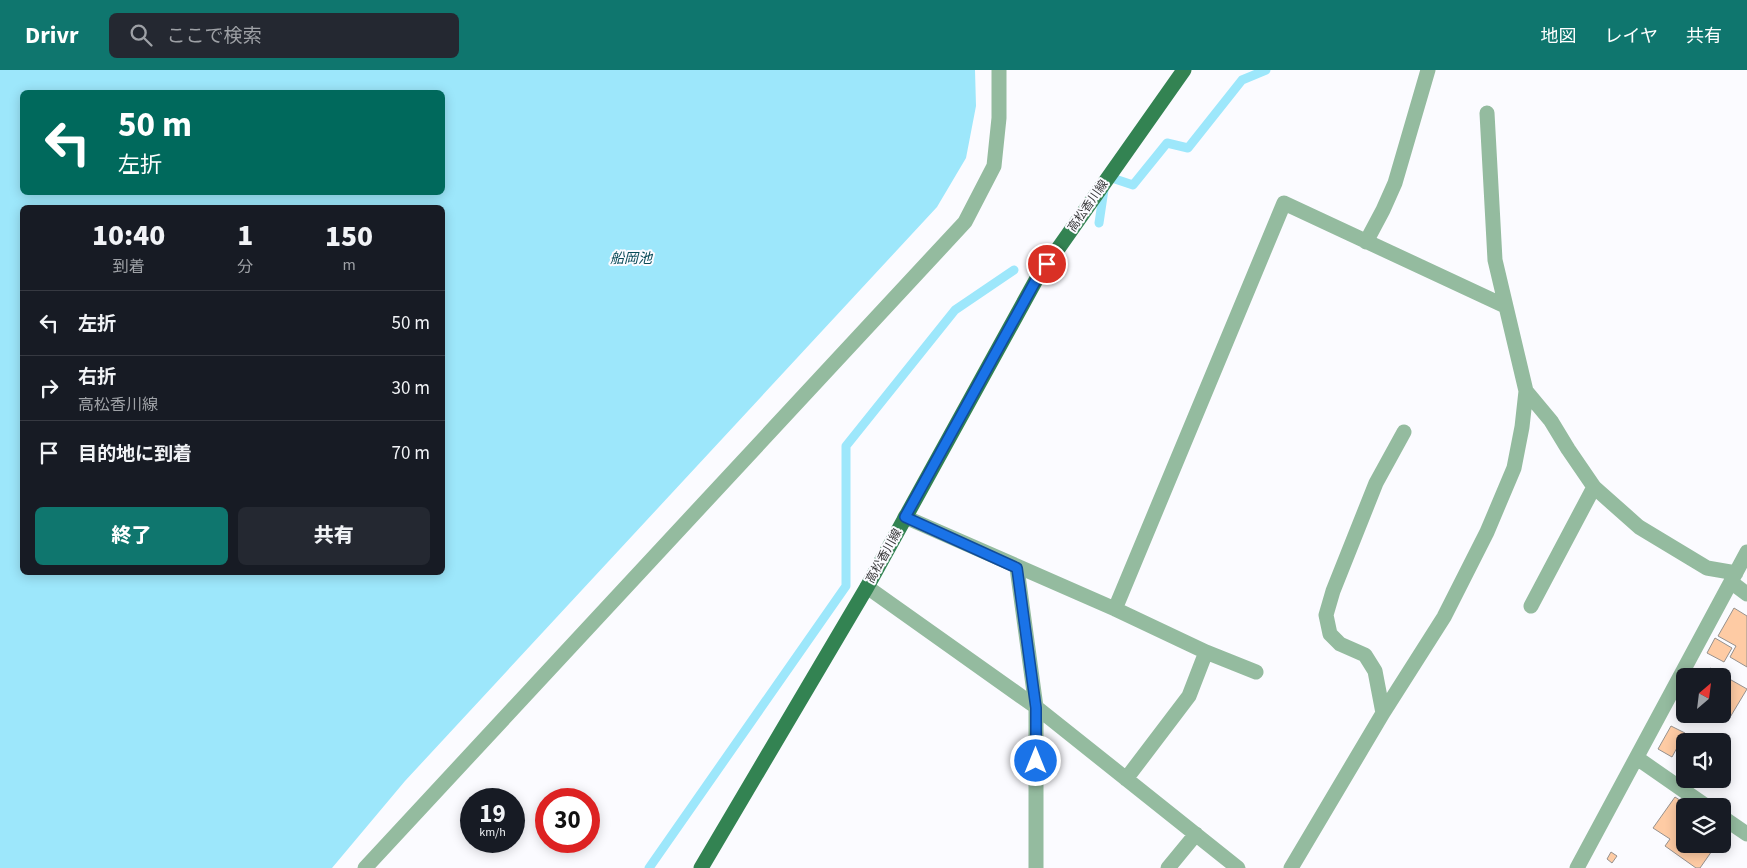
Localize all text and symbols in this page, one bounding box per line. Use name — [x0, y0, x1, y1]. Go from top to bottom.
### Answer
search box — [109, 13, 459, 58]
text: Drivr — [25, 18, 79, 53]
icon: search — [127, 21, 155, 49]
text: ここで検索 — [167, 23, 262, 50]
text: 地図 — [1541, 24, 1577, 49]
text: レイヤ — [1605, 24, 1658, 49]
text: 共有 — [1686, 24, 1722, 49]
text: 50 m — [118, 100, 192, 150]
icon: left — [35, 110, 100, 175]
text: 左折 — [118, 149, 162, 181]
street label: 高松香川線 — [1064, 177, 1112, 235]
text: 10:40 — [92, 214, 165, 257]
text: 1 — [237, 214, 253, 257]
text: 150 — [325, 215, 373, 258]
pin — [1026, 243, 1068, 285]
water label: 船岡池 — [610, 249, 654, 269]
icon: arrive — [1033, 250, 1061, 278]
text: m — [342, 254, 356, 276]
text: 到着 — [113, 256, 145, 278]
text: 分 — [237, 256, 253, 278]
icon: left — [35, 309, 63, 337]
text: 50 m — [392, 310, 430, 337]
text: 左折 — [78, 311, 116, 338]
text: 右折 — [78, 364, 116, 391]
icon: right — [35, 374, 63, 402]
text: 30 m — [392, 375, 430, 402]
text: 高松香川線 — [78, 394, 158, 416]
icon: arrive — [35, 439, 63, 467]
text: 70 m — [392, 440, 430, 467]
text: 目的地に到着 — [78, 441, 192, 468]
button: 終了 — [35, 507, 228, 565]
button: 共有 — [238, 507, 430, 565]
street label: 高松香川線 — [862, 526, 906, 586]
north arrow — [1676, 668, 1731, 722]
map controls — [1676, 668, 1731, 853]
button: sound — [1676, 733, 1731, 788]
position arrow — [1009, 734, 1061, 786]
speed limit sign: 30 — [535, 788, 600, 853]
text: 19 — [479, 796, 506, 832]
button: layers — [1676, 798, 1731, 853]
text: km/h — [479, 824, 506, 841]

